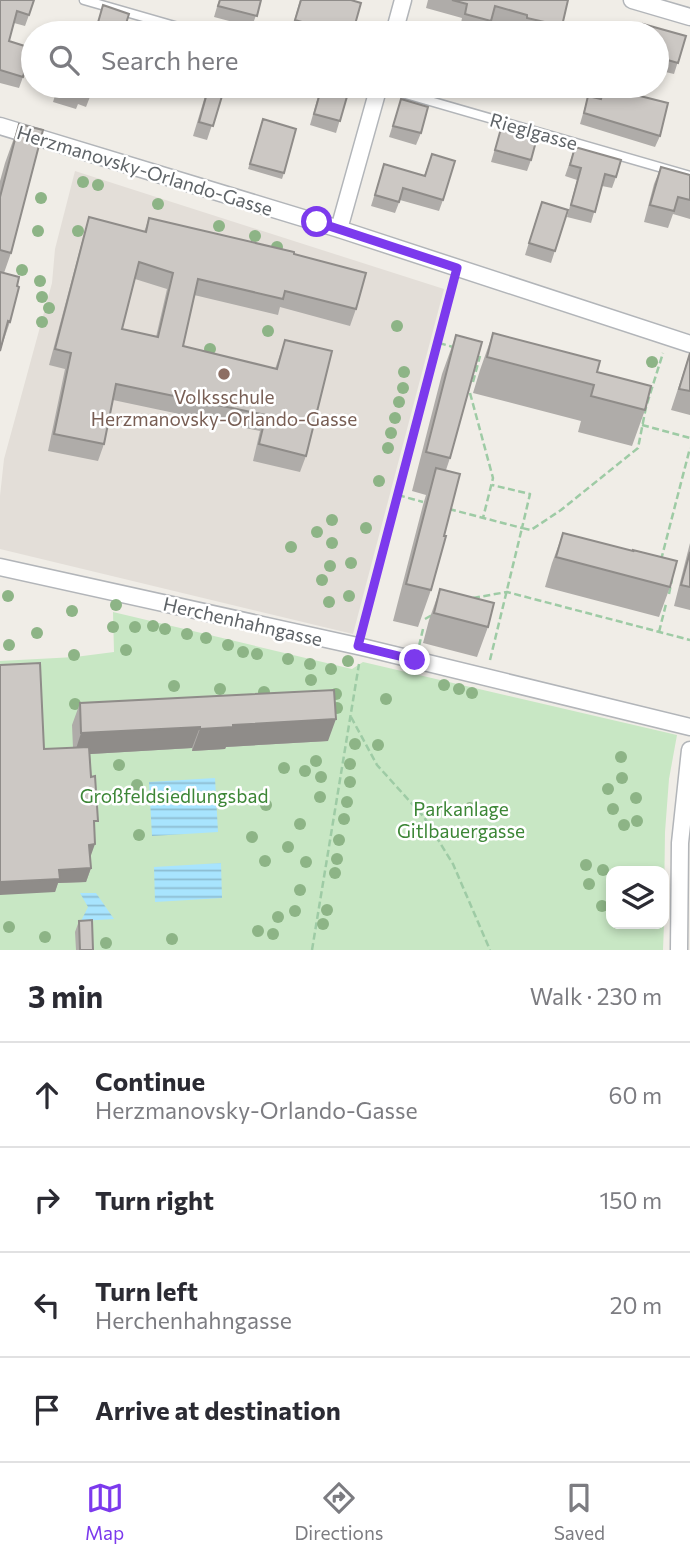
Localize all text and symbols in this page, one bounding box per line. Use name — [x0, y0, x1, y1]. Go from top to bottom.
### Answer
search box — [21, 21, 669, 98]
icon: search — [45, 41, 83, 79]
text: Search here — [101, 44, 239, 75]
street label: Rieglgasse — [487, 108, 581, 154]
street label: Herzmanovsky-Orlando-Gasse — [14, 120, 276, 220]
route start — [301, 206, 332, 237]
marker: Volksschule Herzmanovsky-Orlando-Gasse — [216, 366, 232, 382]
place label: Volksschule Herzmanovsky-Orlando-Gasse — [91, 385, 357, 430]
street label: Herchenhahngasse — [161, 591, 325, 651]
route end — [399, 644, 430, 675]
park label: Großfeldsiedlungsbad — [80, 784, 268, 807]
park label: Parkanlage Gitlbauergasse — [397, 797, 525, 842]
map controls — [606, 866, 669, 929]
button: layers — [606, 866, 669, 929]
text: 3 min — [28, 977, 103, 1014]
text: Walk · 230 m — [530, 982, 662, 1010]
text: Continue — [95, 1065, 205, 1096]
icon: ahead — [28, 1076, 66, 1114]
text: 60 m — [609, 1081, 662, 1109]
text: Herzmanovsky-Orlando-Gasse — [95, 1096, 418, 1124]
icon: right — [28, 1181, 66, 1219]
text: Turn right — [95, 1184, 214, 1215]
text: 150 m — [599, 1186, 662, 1214]
text: Turn left — [95, 1275, 198, 1306]
icon: left — [28, 1286, 66, 1324]
text: 20 m — [610, 1291, 662, 1319]
text: Herchenhahngasse — [95, 1306, 292, 1334]
icon: arrive — [28, 1391, 66, 1429]
text: Arrive at destination — [95, 1394, 341, 1425]
tab: Map — [85, 1479, 124, 1544]
tab: Directions — [294, 1479, 384, 1544]
tab: Saved — [554, 1479, 605, 1544]

